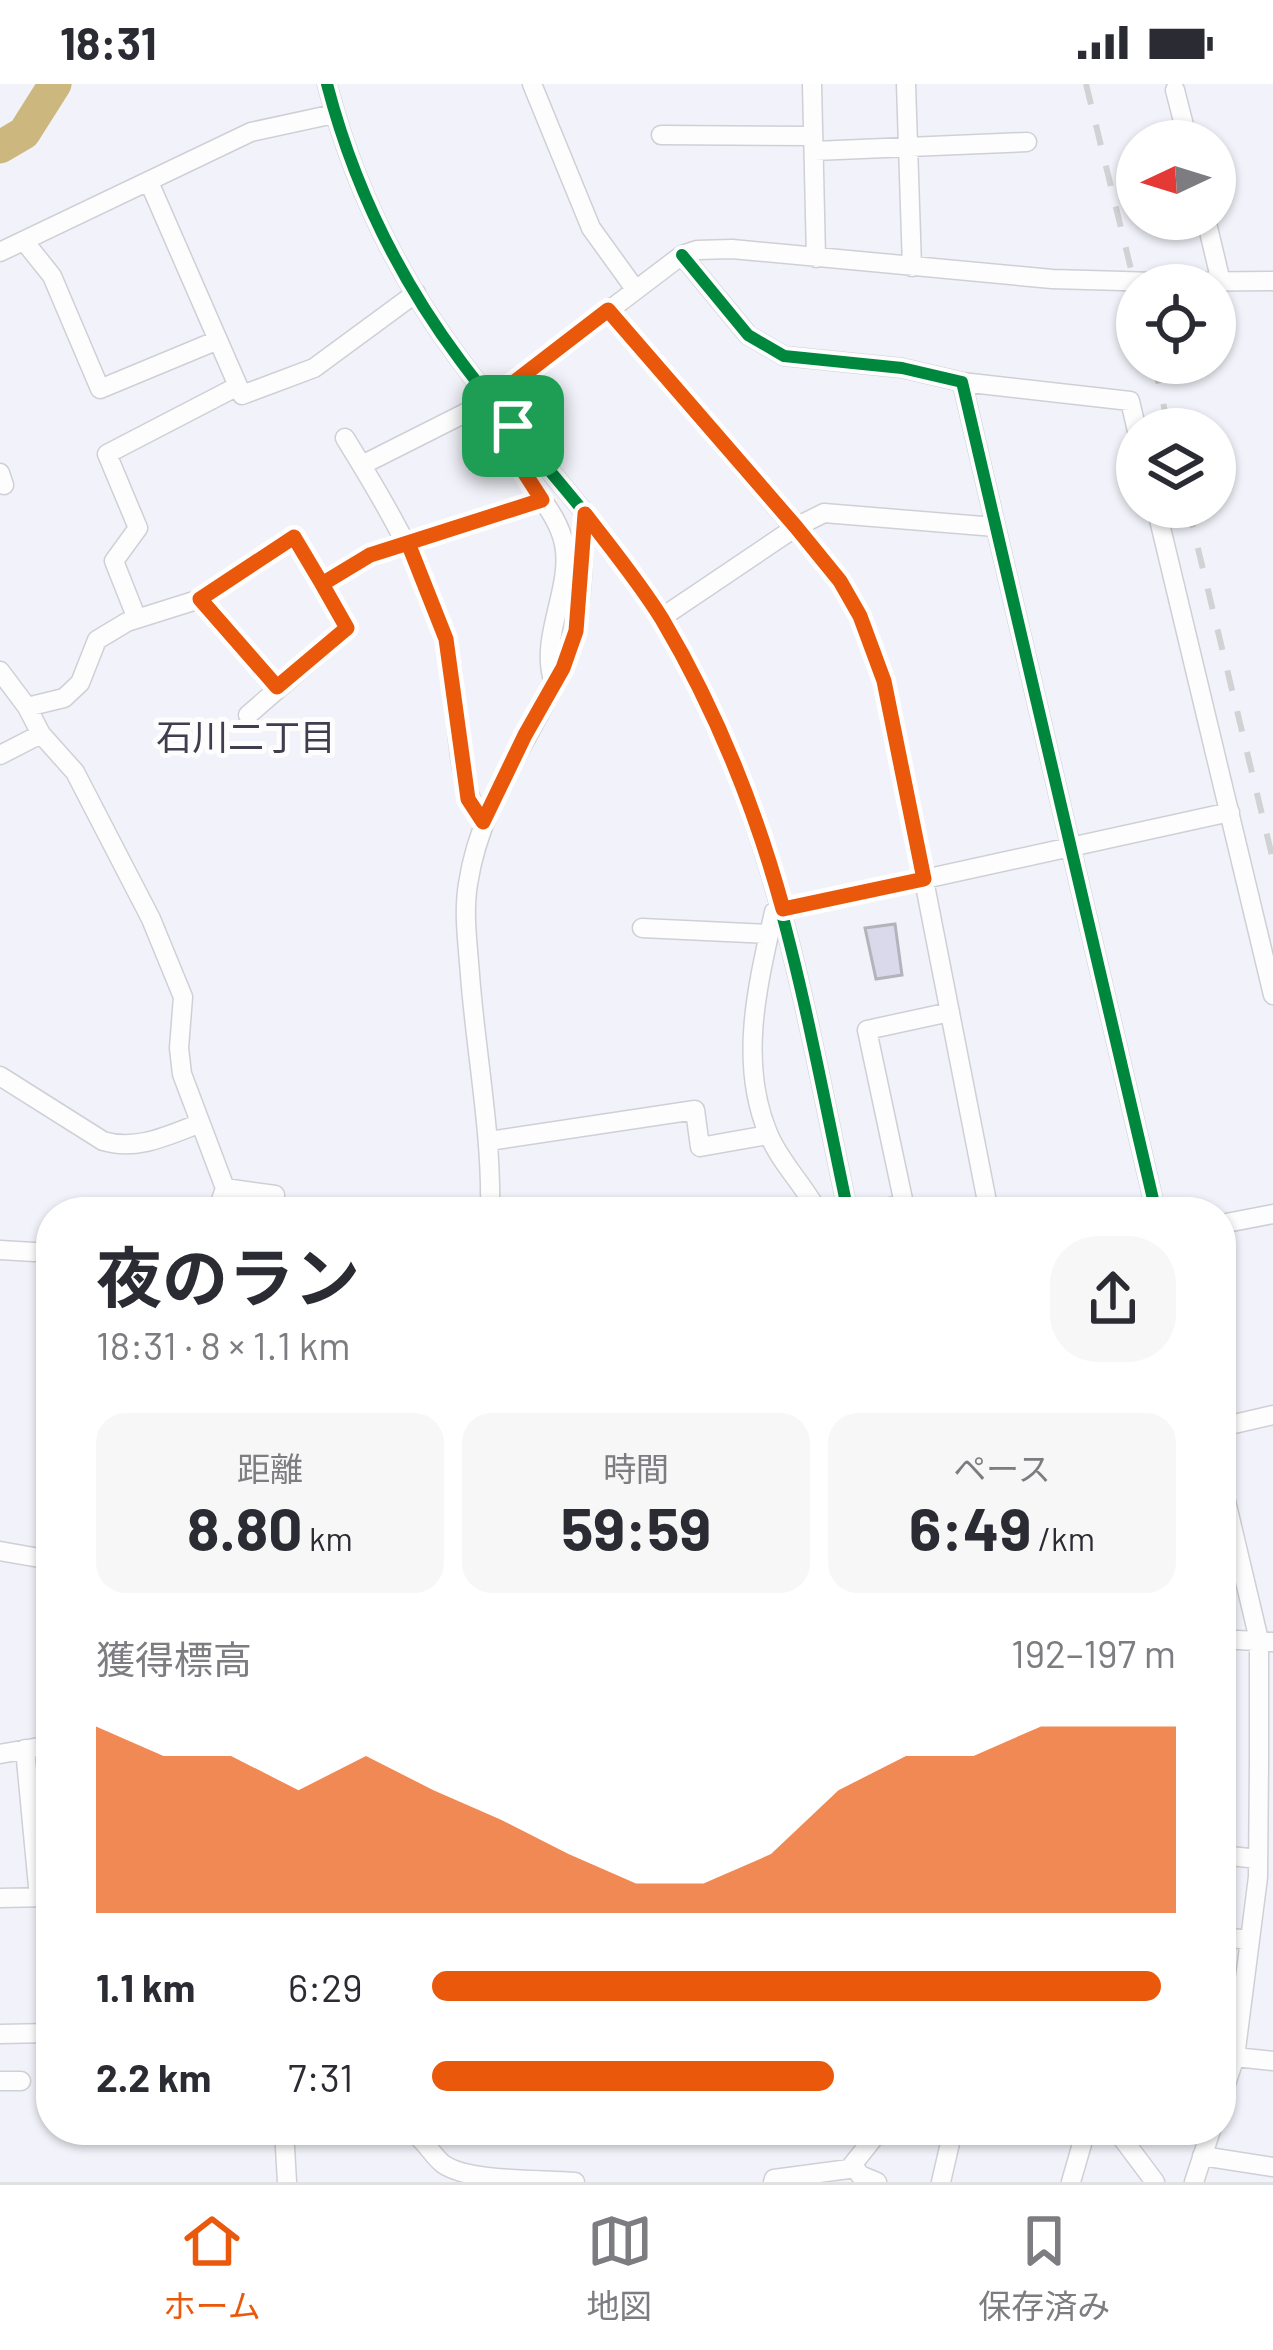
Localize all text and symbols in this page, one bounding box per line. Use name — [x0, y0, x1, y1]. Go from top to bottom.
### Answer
text: 18:31 — [60, 15, 157, 69]
north arrow — [1116, 120, 1236, 240]
map controls — [1116, 120, 1236, 528]
button: locate — [1116, 264, 1236, 384]
pin — [462, 375, 564, 477]
icon: arrive — [480, 393, 546, 459]
button: layers — [1116, 408, 1236, 528]
district label: 石川二丁目 — [156, 714, 336, 757]
text: 夜のラン — [96, 1236, 360, 1315]
button: share — [1050, 1236, 1176, 1362]
text: 18:31 · 8 × 1.1 km — [96, 1321, 351, 1368]
text: 距離 — [237, 1448, 303, 1488]
text: 時間 — [603, 1448, 669, 1488]
text: ペース — [953, 1448, 1051, 1488]
text: 8.80 — [187, 1491, 302, 1563]
text: 59:59 — [561, 1491, 711, 1563]
text: 6:49 — [909, 1491, 1031, 1563]
text: km — [302, 1518, 353, 1558]
text: /km — [1031, 1518, 1095, 1558]
text: 192–197 m — [1011, 1629, 1176, 1676]
text: 獲得標高 — [96, 1635, 252, 1682]
text: 1.1 km — [96, 1963, 195, 2010]
text: 6:29 — [288, 1963, 363, 2010]
text: 2.2 km — [96, 2053, 211, 2100]
text: 7:31 — [288, 2053, 353, 2100]
tab: ホーム — [163, 2208, 261, 2328]
tab: 地図 — [587, 2208, 653, 2328]
tab: 保存済み — [978, 2208, 1110, 2328]

